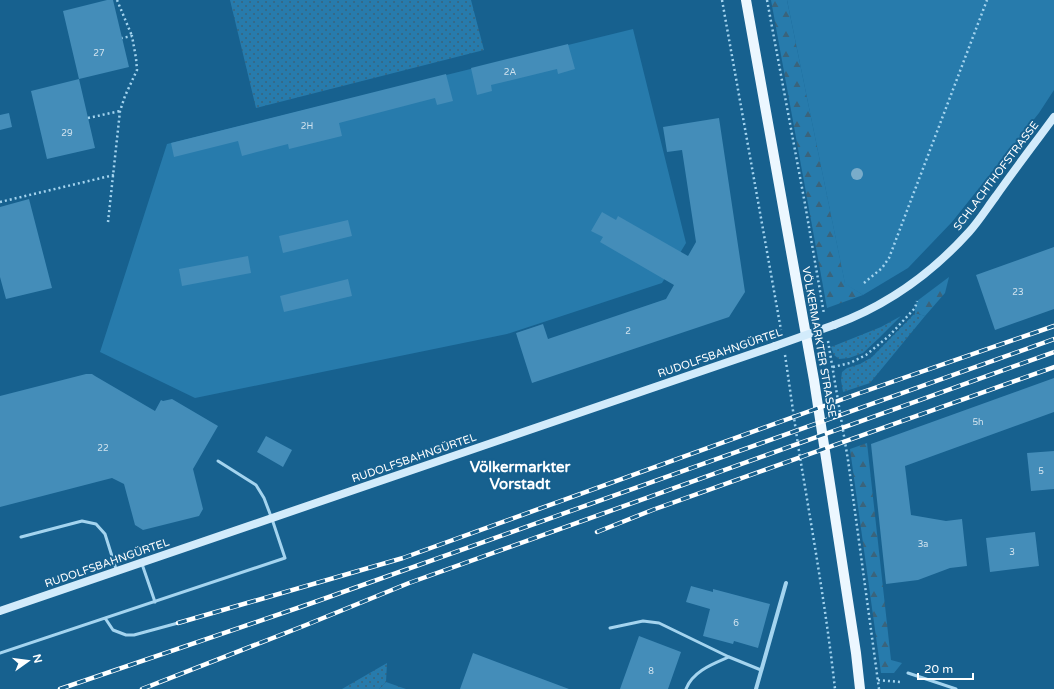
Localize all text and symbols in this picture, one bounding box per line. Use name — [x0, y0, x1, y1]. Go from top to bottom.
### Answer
house number: 27 — [93, 48, 105, 59]
house number: 2A — [504, 67, 516, 78]
street label: SCHLACHTHOFSTRASSE — [951, 119, 1041, 233]
house number: 2H — [301, 121, 313, 132]
house number: 29 — [61, 128, 73, 139]
street label: VÖLKERMARKTER STRASSE — [799, 265, 839, 419]
house number: 23 — [1012, 287, 1024, 298]
street label: RUDOLFSBAHNGÜRTEL — [656, 325, 785, 380]
house number: 2 — [625, 326, 631, 337]
house number: 5h — [972, 417, 984, 428]
street label: RUDOLFSBAHNGÜRTEL — [350, 430, 479, 485]
house number: 22 — [97, 443, 109, 454]
district label: Völkermarkter Vorstadt — [470, 458, 571, 493]
house number: 5 — [1038, 466, 1044, 477]
street label: RUDOLFSBAHNGÜRTEL — [43, 535, 172, 590]
house number: 3a — [918, 539, 928, 550]
house number: 3 — [1009, 547, 1015, 558]
house number: 6 — [733, 618, 739, 629]
north arrow — [8, 641, 48, 681]
text: N — [30, 653, 45, 665]
scale bar — [918, 655, 973, 681]
text: 20 m — [924, 662, 953, 676]
house number: 8 — [648, 666, 654, 677]

